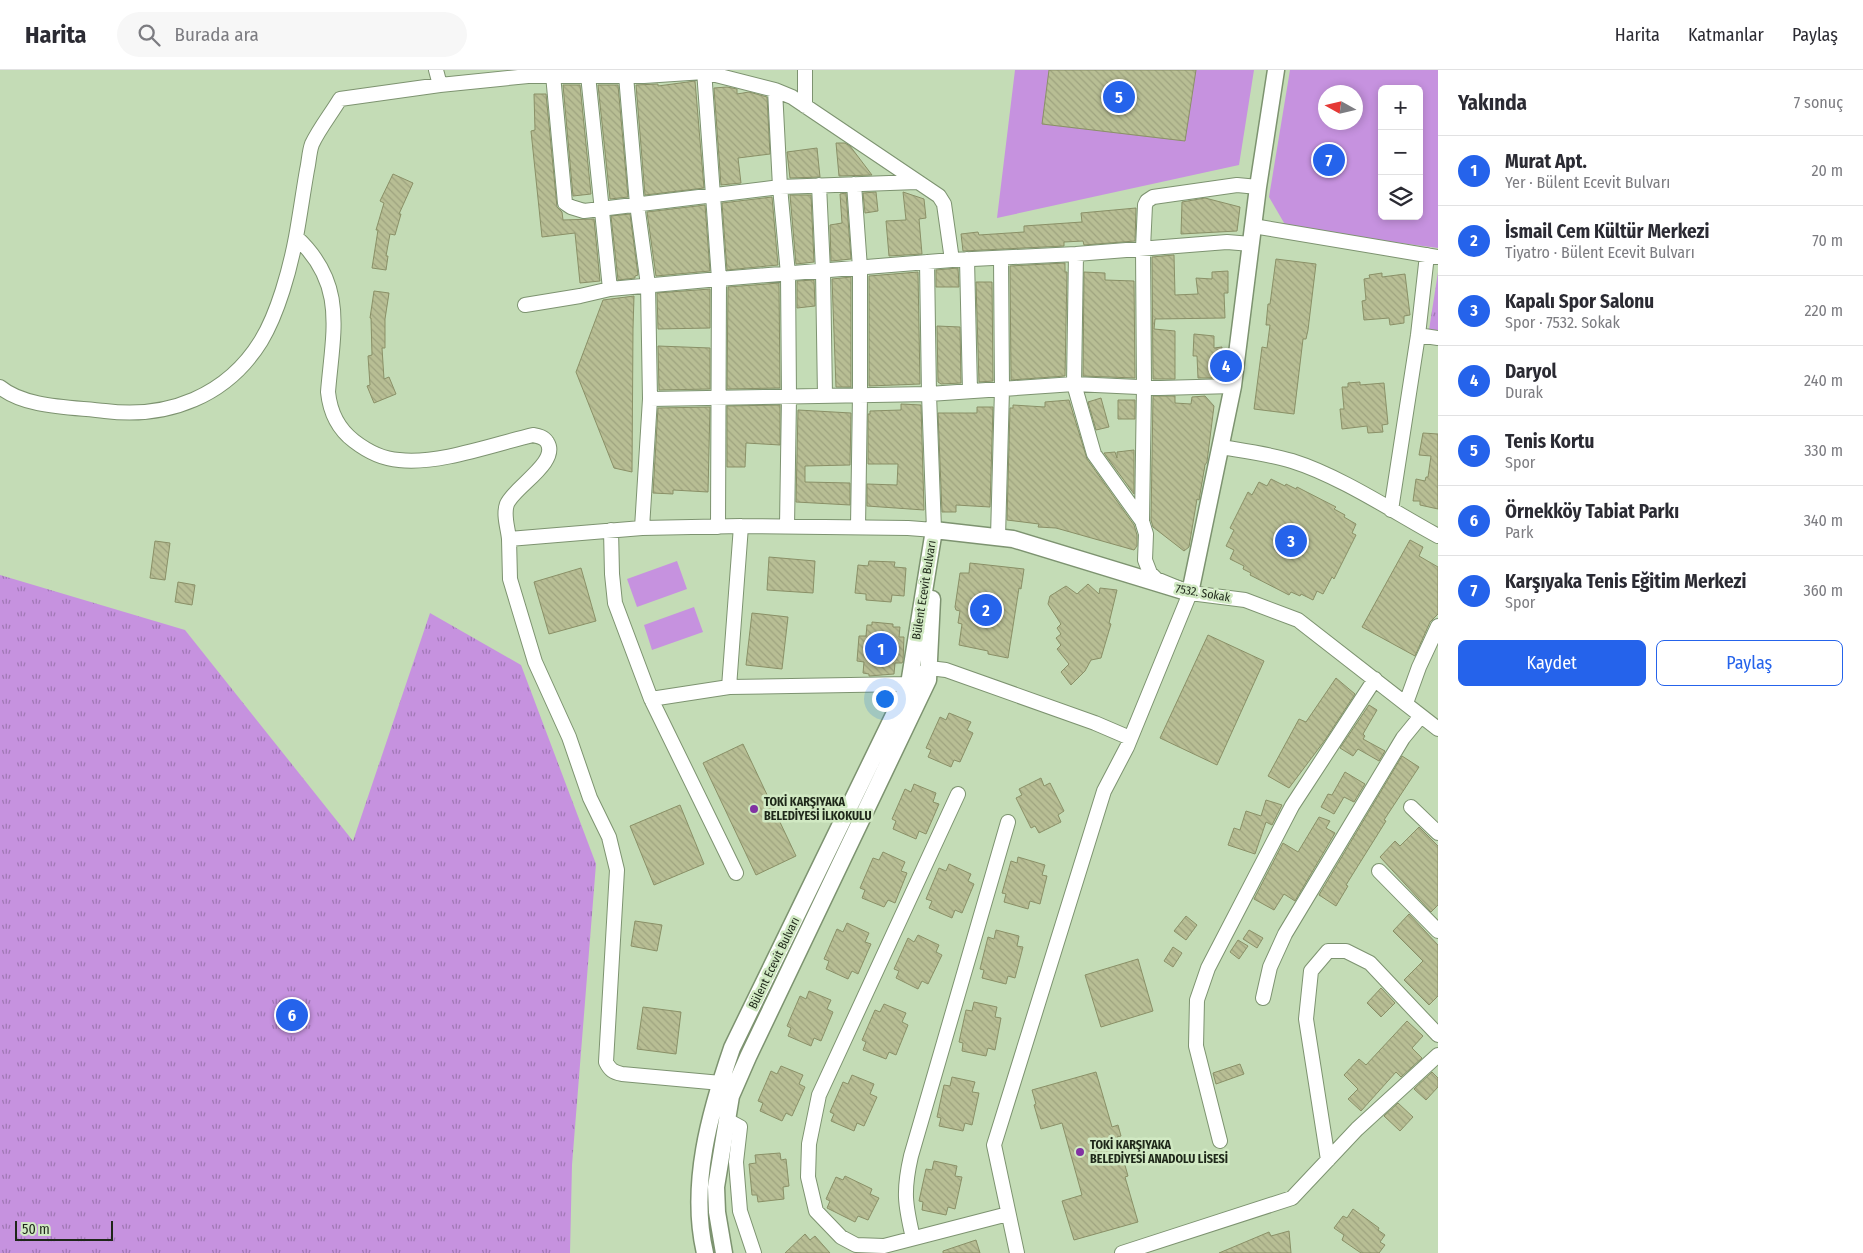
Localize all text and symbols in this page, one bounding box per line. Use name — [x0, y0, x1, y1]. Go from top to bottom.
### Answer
search box — [117, 12, 467, 57]
text: Harita — [25, 21, 87, 49]
icon: search — [135, 21, 163, 49]
text: Burada ara — [175, 23, 259, 46]
text: Harita — [1615, 24, 1660, 46]
text: Katmanlar — [1688, 24, 1764, 46]
text: Paylaş — [1792, 24, 1838, 46]
pin: 5 — [1103, 78, 1135, 116]
north arrow — [1318, 85, 1363, 130]
map controls — [1378, 85, 1423, 220]
button: + — [1378, 85, 1423, 130]
text: Yakında — [1458, 90, 1527, 116]
text: 7 sonuç — [1794, 93, 1843, 112]
button: − — [1378, 130, 1423, 175]
pin: 7 — [1313, 141, 1345, 179]
text: Murat Apt. — [1505, 150, 1587, 173]
text: 1 — [1471, 161, 1477, 180]
text: 20 m — [1812, 161, 1843, 180]
text: Yer · Bülent Ecevit Bulvarı — [1505, 173, 1670, 192]
button: layers — [1378, 175, 1423, 220]
text: İsmail Cem Kültür Merkezi — [1505, 220, 1709, 243]
text: 2 — [1470, 231, 1478, 250]
text: 70 m — [1812, 231, 1843, 250]
text: Tiyatro · Bülent Ecevit Bulvarı — [1505, 243, 1695, 262]
text: Kapalı Spor Salonu — [1505, 290, 1654, 313]
text: 3 — [1470, 301, 1478, 320]
text: 220 m — [1804, 301, 1843, 320]
text: Spor · 7532. Sokak — [1505, 313, 1620, 332]
pin: 4 — [1210, 347, 1242, 385]
text: Daryol — [1505, 360, 1557, 383]
text: 4 — [1470, 371, 1478, 390]
text: 240 m — [1804, 371, 1843, 390]
text: Durak — [1505, 383, 1543, 402]
text: Tenis Kortu — [1505, 430, 1594, 453]
text: 5 — [1470, 441, 1478, 460]
text: 330 m — [1804, 441, 1843, 460]
text: Spor — [1505, 453, 1535, 472]
text: Örnekköy Tabiat Parkı — [1505, 500, 1679, 523]
text: 6 — [1470, 511, 1478, 530]
text: 340 m — [1804, 511, 1843, 530]
pin: 3 — [1275, 522, 1307, 560]
text: Park — [1505, 523, 1533, 542]
street label: Bülent Ecevit Bulvarı — [909, 539, 939, 641]
text: Karşıyaka Tenis Eğitim Merkezi — [1505, 570, 1746, 593]
street label: 7532. Sokak — [1175, 581, 1232, 605]
text: 7 — [1471, 581, 1477, 600]
text: 360 m — [1803, 581, 1843, 600]
pin: 2 — [970, 591, 1002, 629]
text: Spor — [1505, 593, 1535, 612]
pin: 1 — [865, 630, 897, 668]
button: Kaydet — [1458, 640, 1646, 686]
button: Paylaş — [1656, 640, 1843, 686]
your location — [872, 686, 898, 712]
place label: TOKİ KARŞIYAKA BELEDİYESİ İLKOKULU — [764, 794, 871, 823]
marker: TOKİ KARŞIYAKA BELEDİYESİ İLKOKULU — [748, 803, 760, 815]
street label: Bülent Ecevit Bulvarı — [746, 915, 802, 1011]
pin: 6 — [276, 996, 308, 1034]
place label: TOKİ KARŞIYAKA BELEDİYESİ ANADOLU LİSESİ — [1090, 1137, 1228, 1166]
marker: TOKİ KARŞIYAKA BELEDİYESİ ANADOLU LİSESİ — [1074, 1146, 1086, 1158]
scale bar — [15, 1218, 112, 1241]
text: 50 m — [22, 1221, 50, 1238]

